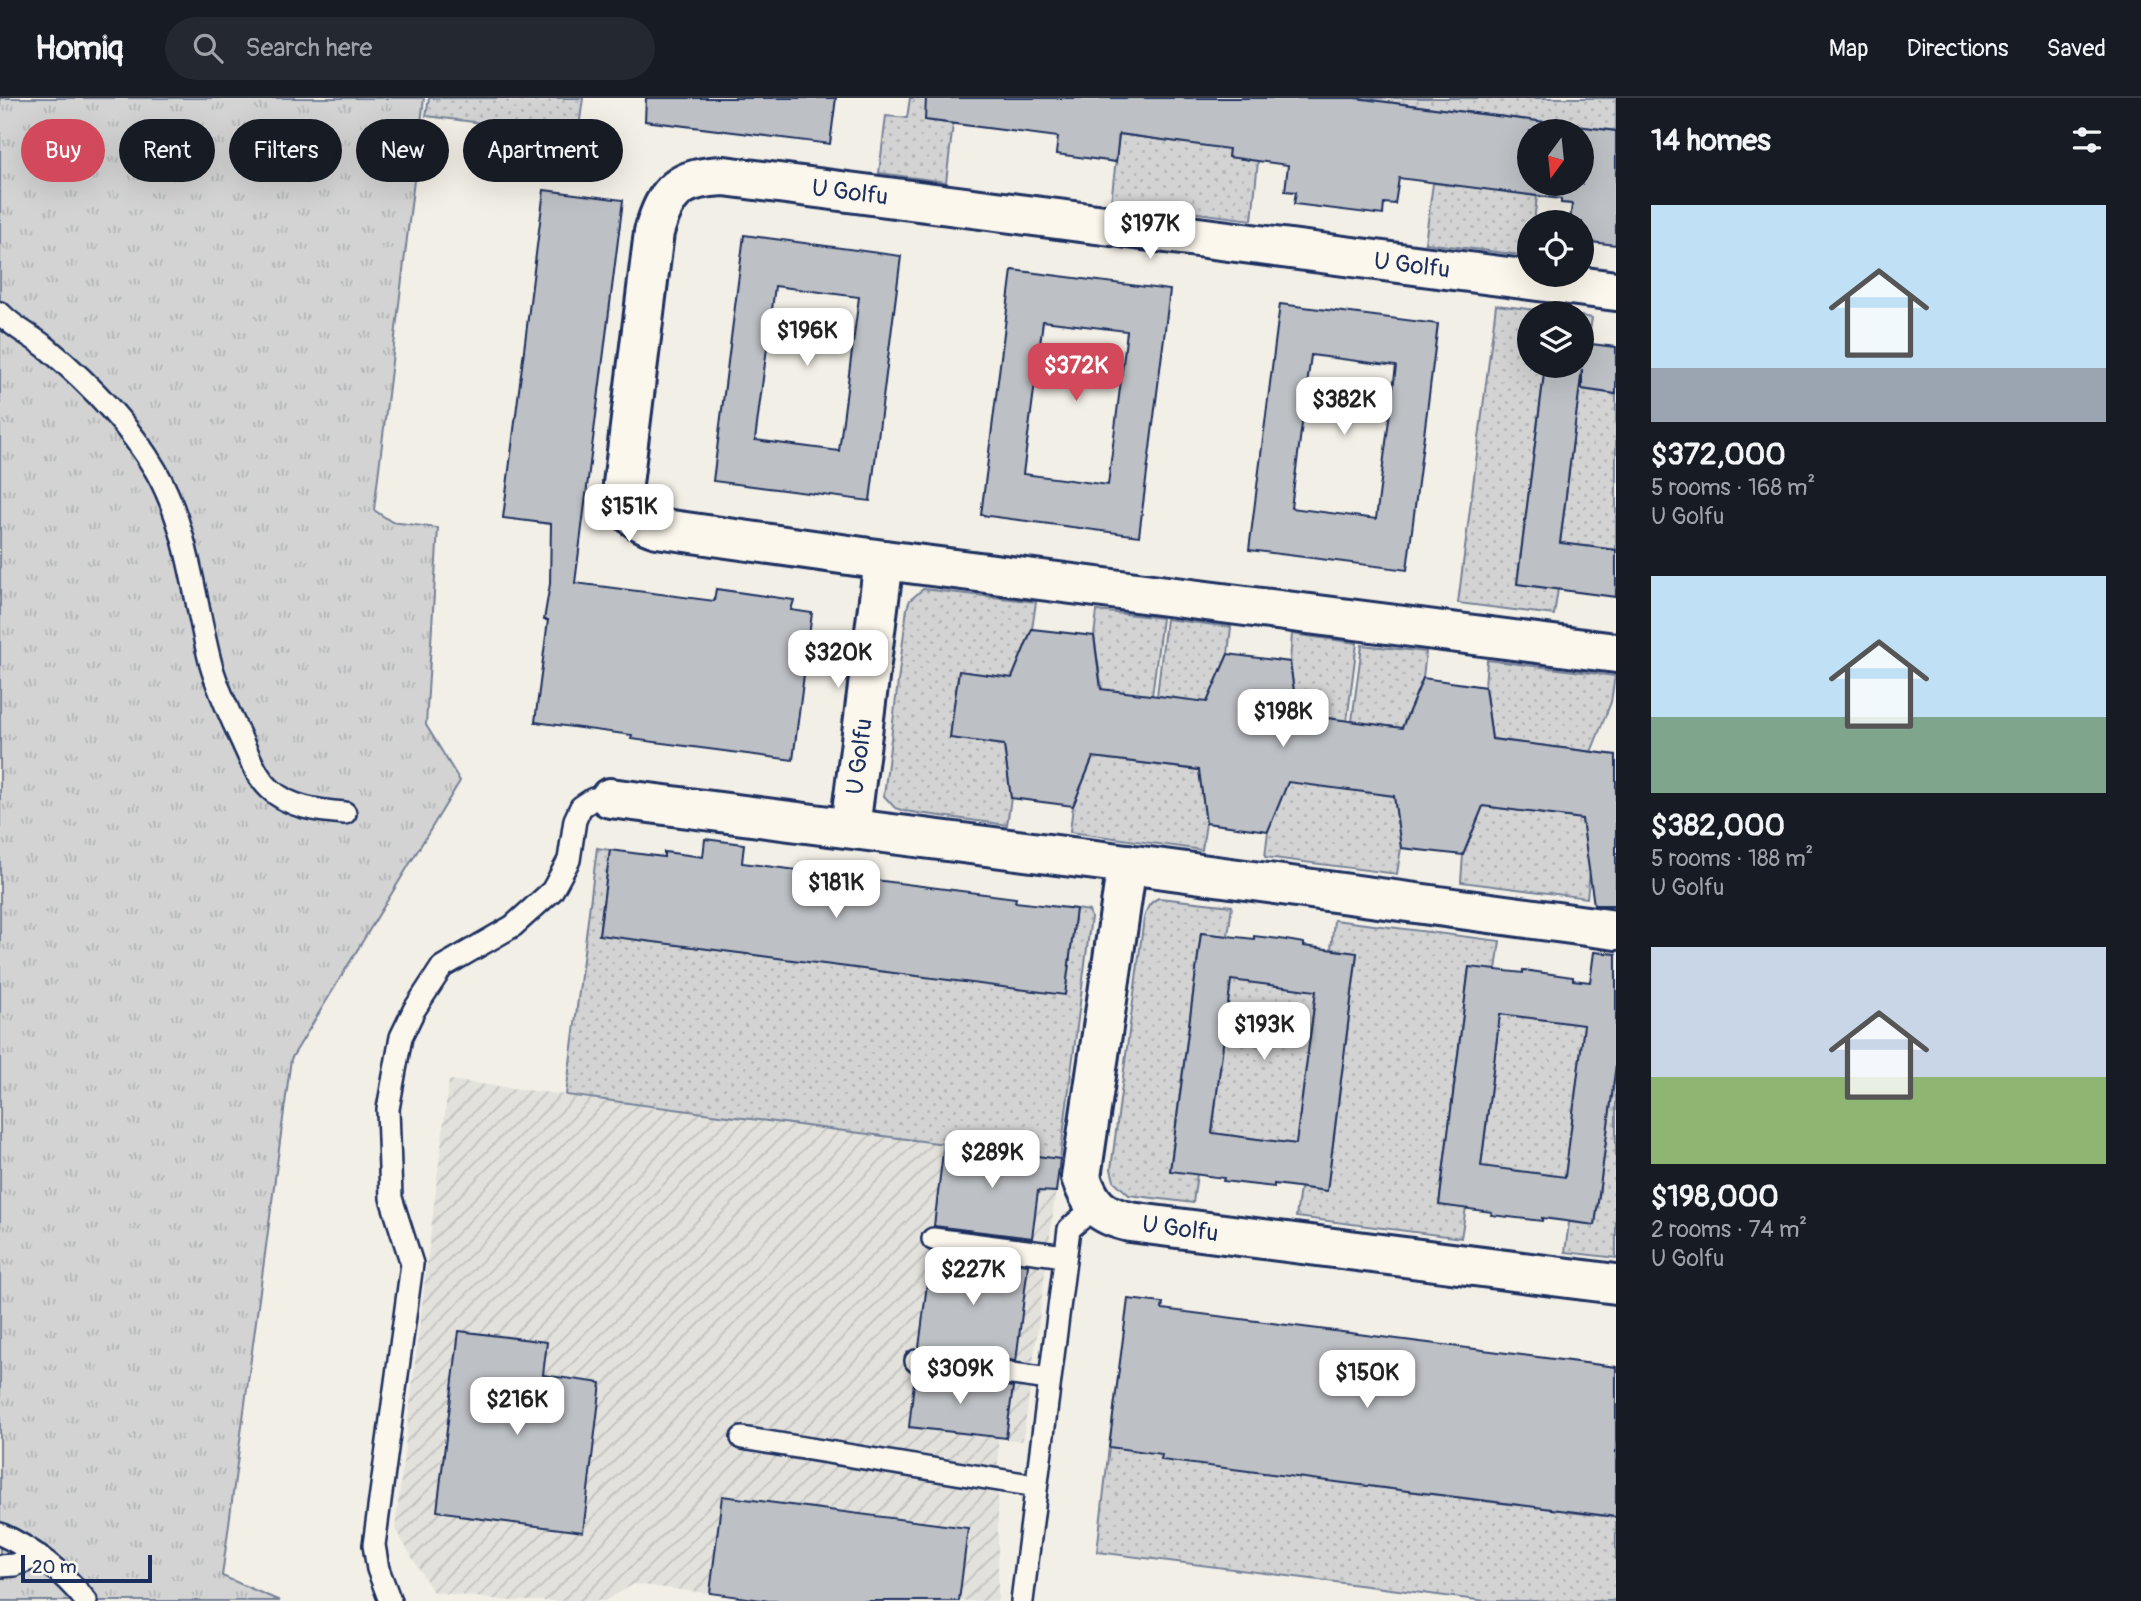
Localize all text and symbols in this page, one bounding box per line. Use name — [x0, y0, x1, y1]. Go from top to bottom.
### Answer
search box — [165, 17, 655, 80]
text: Homiq — [35, 28, 123, 69]
icon: search — [189, 29, 227, 67]
text: Search here — [245, 32, 372, 64]
text: Map — [1829, 34, 1869, 63]
text: Directions — [1907, 34, 2008, 63]
text: Saved — [2046, 34, 2106, 63]
chip: Buy — [21, 119, 105, 182]
chip: Rent — [119, 119, 215, 182]
chip: Filters — [229, 119, 342, 182]
chip: New — [356, 119, 449, 182]
chip: Apartment — [463, 119, 623, 182]
north arrow — [1517, 119, 1594, 196]
map controls — [1517, 119, 1594, 378]
icon: filters — [2068, 121, 2106, 159]
text: 14 homes — [1651, 122, 1771, 159]
street label: U Golfu — [810, 173, 890, 212]
pin: $197K — [1101, 202, 1199, 261]
text: $197K — [1120, 209, 1180, 238]
button: locate — [1517, 210, 1594, 287]
street label: U Golfu — [1372, 246, 1452, 285]
icon: home — [1816, 250, 1942, 376]
button: layers — [1517, 301, 1594, 378]
pin: $196K — [758, 308, 856, 368]
text: $196K — [777, 316, 837, 345]
pin: $372K — [1027, 344, 1125, 403]
text: $372K — [1044, 351, 1108, 380]
pin: $382K — [1295, 378, 1393, 437]
text: $382K — [1312, 385, 1376, 414]
text: $372,000 — [1651, 436, 1786, 473]
text: 5 rooms · 168 m² — [1651, 473, 1815, 502]
pin: $151K — [580, 484, 678, 544]
text: $151K — [601, 492, 657, 521]
text: U Golfu — [1651, 502, 1724, 531]
icon: home — [1816, 621, 1942, 747]
pin: $320K — [789, 630, 887, 690]
text: $320K — [804, 638, 872, 667]
pin: $198K — [1234, 690, 1332, 749]
text: $198K — [1254, 697, 1312, 726]
street label: U Golfu — [840, 717, 879, 796]
text: $382,000 — [1651, 807, 1785, 844]
text: 5 rooms · 188 m² — [1651, 844, 1813, 873]
pin: $181K — [787, 860, 885, 920]
text: $181K — [808, 868, 864, 897]
text: U Golfu — [1651, 873, 1724, 902]
icon: home — [1816, 992, 1942, 1118]
pin: $193K — [1215, 1002, 1313, 1062]
text: $193K — [1234, 1010, 1294, 1039]
pin: $289K — [943, 1130, 1041, 1190]
text: $289K — [961, 1138, 1023, 1167]
text: $198,000 — [1651, 1178, 1779, 1215]
street label: U Golfu — [1141, 1210, 1220, 1248]
text: 2 rooms · 74 m² — [1651, 1215, 1807, 1244]
text: U Golfu — [1651, 1244, 1724, 1273]
pin: $227K — [924, 1248, 1022, 1307]
text: $227K — [941, 1255, 1005, 1284]
pin: $309K — [911, 1346, 1009, 1406]
pin: $150K — [1318, 1350, 1416, 1410]
text: $309K — [927, 1354, 993, 1383]
text: $150K — [1335, 1358, 1399, 1387]
pin: $216K — [468, 1378, 566, 1437]
text: $216K — [486, 1385, 548, 1414]
scale bar — [21, 1552, 152, 1584]
text: 20 m — [32, 1555, 77, 1579]

